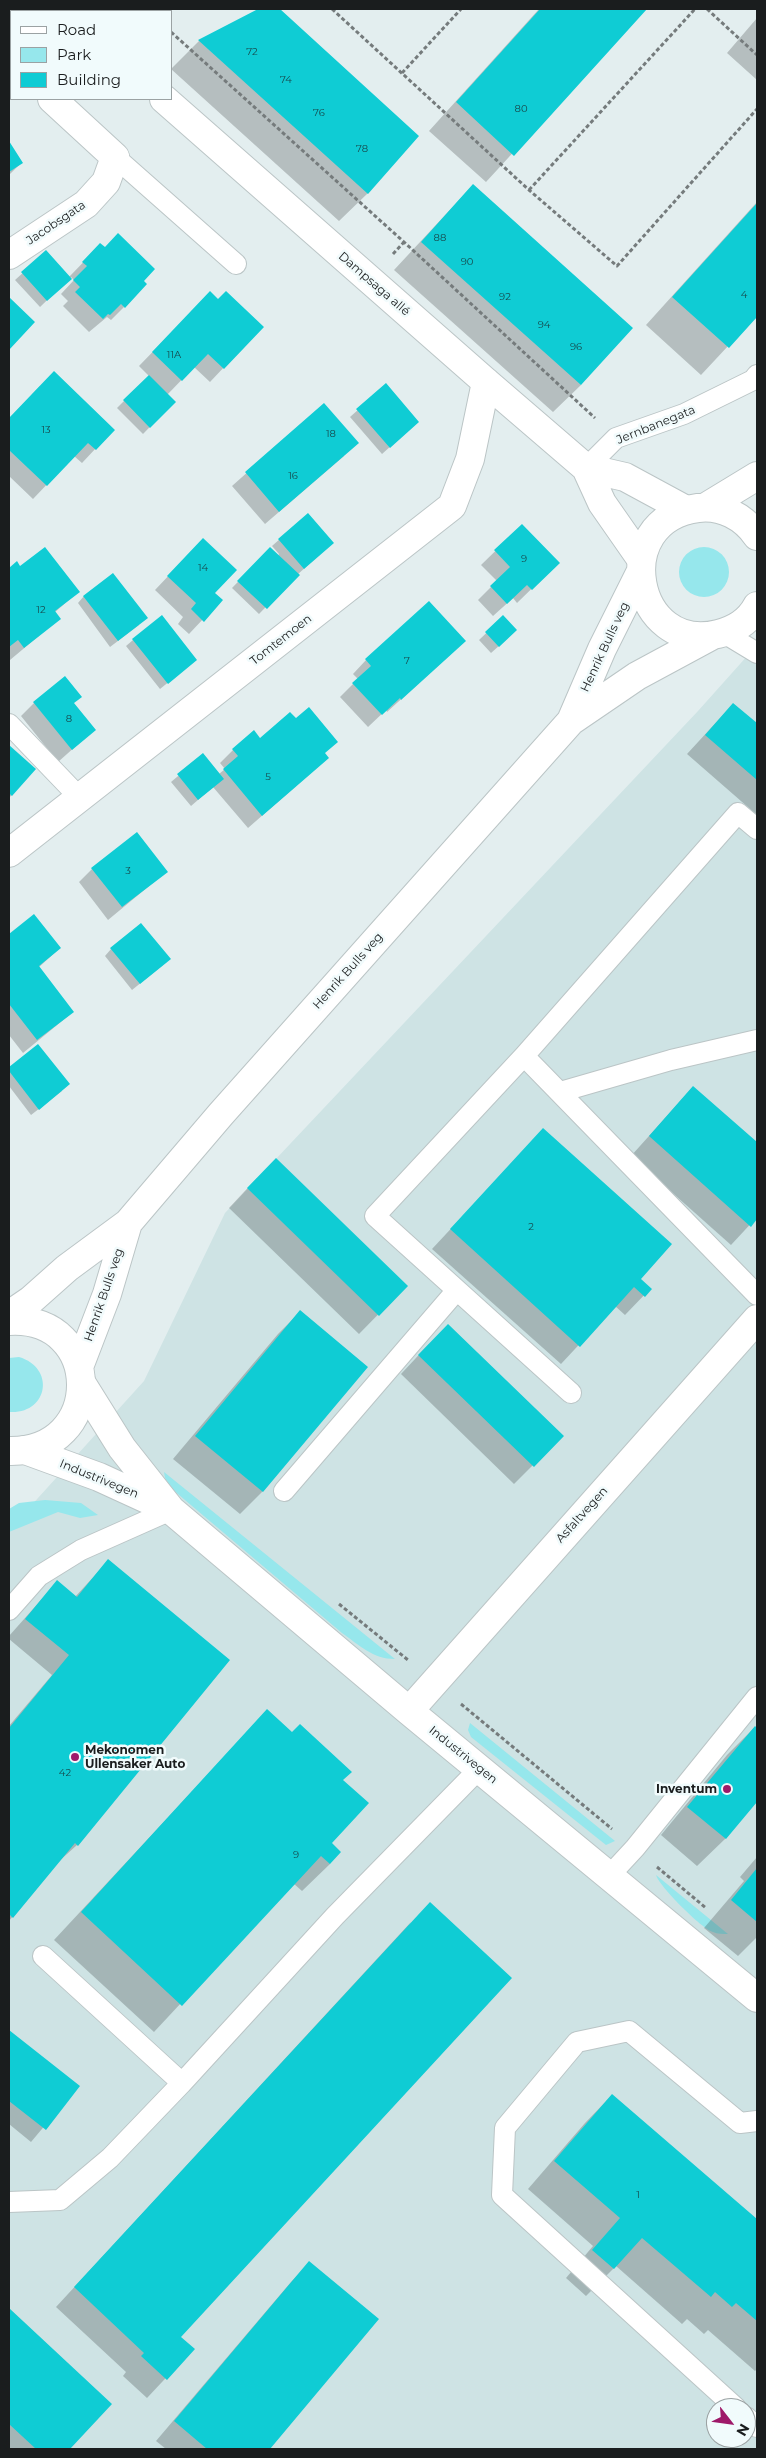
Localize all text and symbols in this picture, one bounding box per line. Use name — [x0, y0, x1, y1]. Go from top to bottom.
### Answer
legend — [10, 10, 172, 100]
text: Road — [57, 20, 96, 39]
text: Park — [57, 45, 91, 64]
house number: 72 — [246, 46, 258, 58]
text: Building — [57, 70, 121, 89]
house number: 74 — [280, 74, 292, 86]
house number: 80 — [515, 103, 527, 115]
house number: 76 — [313, 107, 325, 119]
house number: 78 — [356, 143, 368, 155]
street label: Jacobsgata — [24, 198, 88, 248]
house number: 88 — [434, 232, 446, 244]
street label: Dampsaga allé — [335, 249, 413, 319]
house number: 90 — [461, 256, 473, 268]
house number: 4 — [741, 289, 747, 301]
house number: 92 — [499, 291, 511, 303]
house number: 94 — [538, 319, 550, 331]
house number: 96 — [570, 341, 582, 353]
house number: 11A — [167, 349, 181, 361]
street label: Jernbanegata — [615, 403, 697, 447]
house number: 13 — [41, 424, 51, 436]
house number: 18 — [326, 428, 336, 440]
house number: 16 — [288, 470, 298, 482]
house number: 9 — [521, 553, 527, 565]
house number: 14 — [198, 562, 208, 574]
street label: Henrik Bulls veg — [578, 600, 632, 694]
house number: 12 — [36, 604, 46, 616]
street label: Tomtemoen — [247, 612, 315, 668]
house number: 7 — [404, 655, 410, 667]
house number: 8 — [66, 713, 72, 725]
house number: 5 — [265, 771, 271, 783]
house number: 3 — [125, 865, 131, 877]
street label: Henrik Bulls veg — [310, 930, 386, 1012]
house number: 2 — [528, 1221, 534, 1233]
street label: Henrik Bulls veg — [81, 1246, 127, 1344]
street label: Industrivegen — [57, 1457, 141, 1501]
street label: Asfaltvegen — [553, 1484, 611, 1546]
street label: Industrivegen — [426, 1723, 500, 1787]
place label: Mekonomen Ullensaker Auto — [85, 1743, 185, 1771]
marker: Mekonomen Ullensaker Auto — [69, 1751, 81, 1763]
house number: 42 — [59, 1767, 71, 1779]
place label: Inventum — [656, 1782, 717, 1796]
marker: Inventum — [721, 1783, 733, 1795]
house number: 9 — [293, 1849, 299, 1861]
house number: 1 — [636, 2189, 640, 2201]
north arrow — [706, 2398, 756, 2448]
text: N — [733, 2421, 754, 2439]

